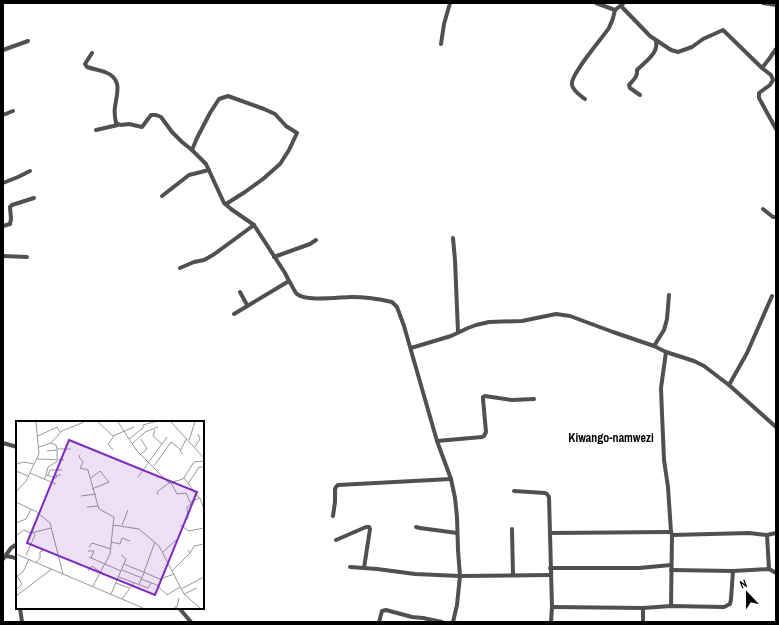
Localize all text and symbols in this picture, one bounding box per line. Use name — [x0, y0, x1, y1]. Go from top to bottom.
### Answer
inset map — [16, 421, 204, 609]
district label: Kiwango-namwezi — [568, 430, 654, 446]
north arrow — [727, 573, 767, 613]
text: N — [738, 576, 749, 591]

